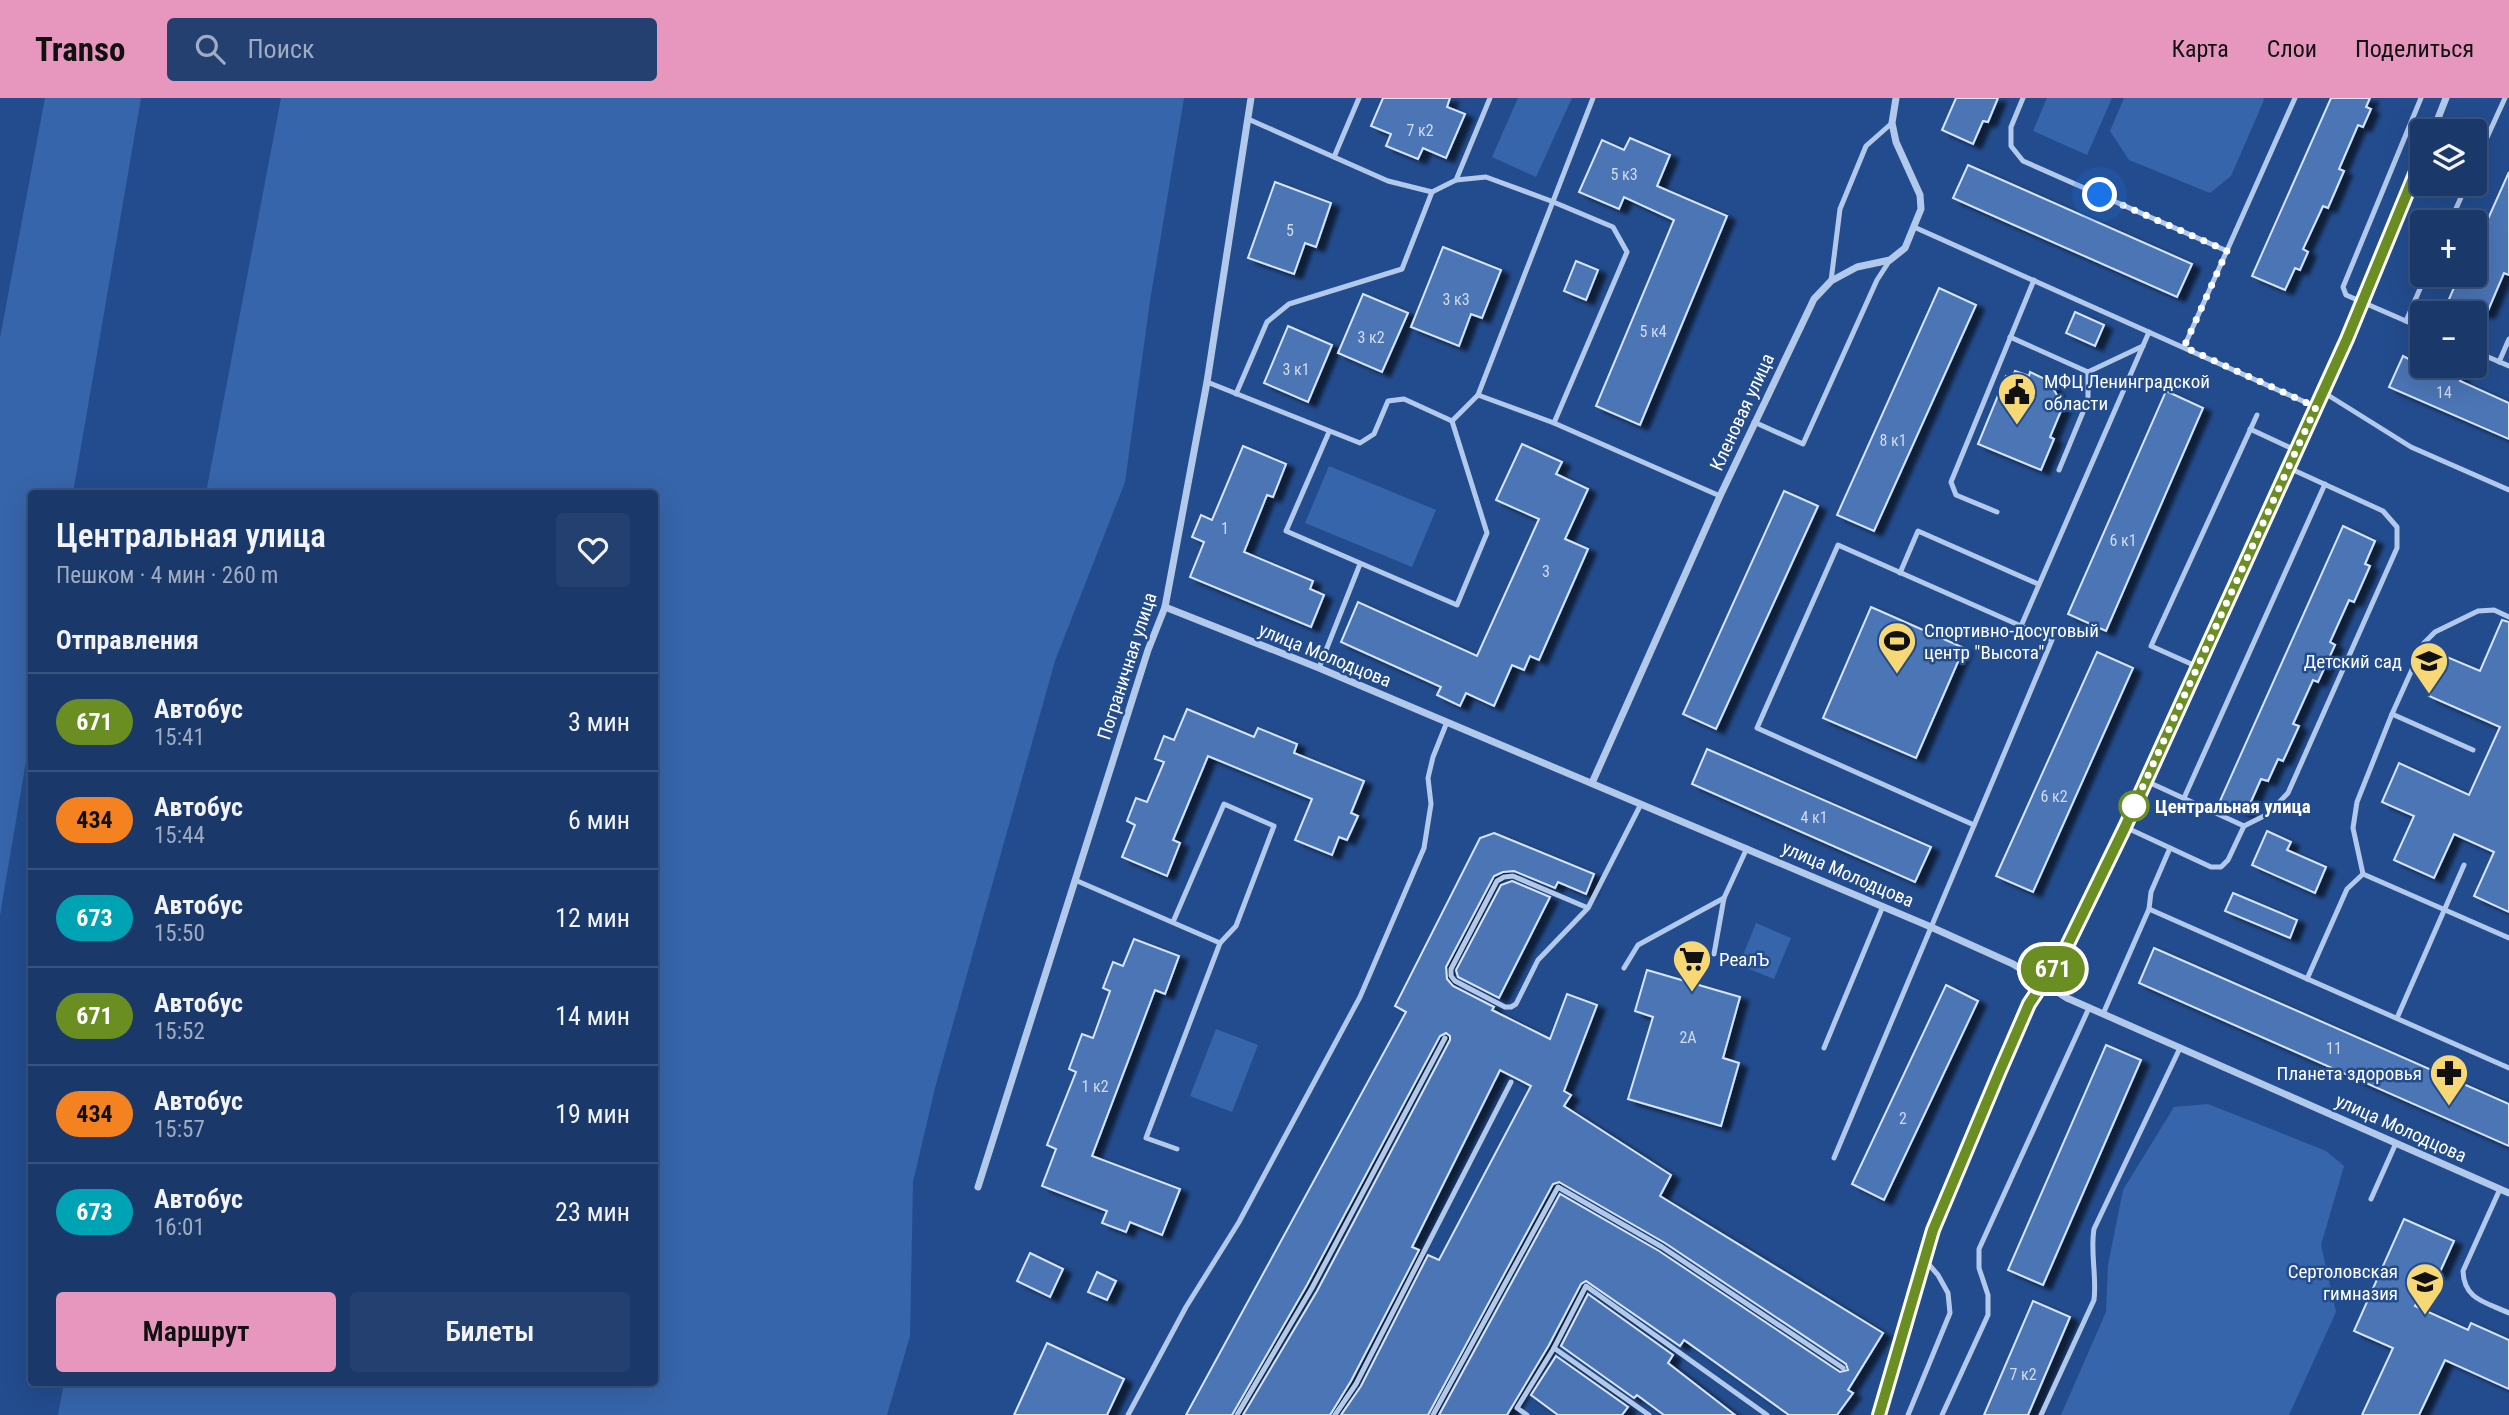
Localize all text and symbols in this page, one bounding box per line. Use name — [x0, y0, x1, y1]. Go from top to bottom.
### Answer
search box — [167, 18, 657, 81]
text: Transo — [35, 30, 125, 69]
icon: search — [191, 30, 229, 68]
text: Поиск — [247, 34, 314, 64]
text: Карта — [2171, 35, 2229, 63]
text: Слои — [2267, 35, 2317, 63]
text: Поделиться — [2355, 35, 2474, 63]
map controls — [2410, 119, 2487, 378]
button: layers — [2410, 119, 2487, 196]
house number: 7 к2 — [1406, 121, 1434, 140]
house number: 5 к3 — [1610, 165, 1638, 184]
your location — [2082, 177, 2117, 212]
button: + — [2410, 210, 2487, 287]
house number: 5 — [1286, 221, 1294, 240]
house number: 3 к3 — [1442, 290, 1470, 309]
button: − — [2410, 301, 2487, 378]
house number: 5 к4 — [1639, 322, 1667, 341]
house number: 3 к2 — [1357, 328, 1385, 347]
street label: Кленовая улица — [1705, 350, 1779, 474]
house number: 3 к1 — [1282, 360, 1310, 379]
place label: МФЦ Ленинградской области — [2044, 370, 2210, 415]
public building icon: МФЦ Ленинградской области — [1996, 371, 2038, 426]
house number: 14 — [2436, 383, 2452, 402]
house number: 8 к1 — [1879, 431, 1907, 450]
button: heart — [556, 513, 630, 587]
text: Центральная улица — [56, 516, 326, 555]
house number: 1 — [1221, 519, 1229, 538]
house number: 6 к1 — [2109, 531, 2137, 550]
text: Пешком · 4 мин · 260 m — [56, 562, 278, 589]
house number: 3 — [1542, 562, 1550, 581]
street label: Пограничная улица — [1092, 589, 1162, 743]
street label: улица Молодцова — [1255, 618, 1395, 692]
place label: Спортивно-досуговый центр "Высота" — [1924, 619, 2099, 664]
sports icon: Спортивно-досуговый центр "Высота" — [1876, 620, 1918, 675]
text: Отправления — [56, 625, 199, 655]
school or university icon: Детский сад — [2408, 640, 2450, 695]
place label: Детский сад — [2304, 650, 2402, 673]
text: Автобус — [154, 694, 243, 724]
text: 3 мин — [568, 707, 630, 737]
text: 671 — [76, 708, 113, 736]
text: 15:41 — [154, 724, 205, 751]
house number: 6 к2 — [2040, 787, 2068, 806]
marker: Центральная улица — [2119, 791, 2149, 821]
text: Автобус — [154, 792, 243, 822]
place label: Центральная улица — [2155, 795, 2311, 818]
text: 6 мин — [568, 805, 630, 835]
text: 434 — [76, 806, 113, 834]
house number: 4 к1 — [1800, 808, 1828, 827]
text: 15:44 — [154, 822, 205, 849]
street label: улица Молодцова — [1779, 836, 1917, 912]
text: Автобус — [154, 890, 243, 920]
text: 12 мин — [555, 903, 630, 933]
text: 673 — [76, 904, 113, 932]
text: 15:50 — [154, 920, 205, 947]
supermarket icon: РеалЪ — [1671, 938, 1713, 993]
line badge: 671 — [2013, 946, 2093, 992]
place label: РеалЪ — [1719, 948, 1770, 971]
text: 671 — [2035, 955, 2071, 983]
text: Автобус — [154, 988, 243, 1018]
text: 14 мин — [555, 1001, 630, 1031]
text: 671 — [76, 1002, 113, 1030]
text: 15:52 — [154, 1018, 205, 1045]
house number: 2А — [1679, 1028, 1697, 1047]
house number: 11 — [2326, 1039, 2342, 1058]
pharmacy icon: Планета здоровья — [2428, 1052, 2470, 1107]
place label: Планета здоровья — [2277, 1062, 2422, 1085]
house number: 1 к2 — [1081, 1077, 1109, 1096]
text: Автобус — [154, 1086, 243, 1116]
street label: улица Молодцова — [2332, 1089, 2470, 1167]
text: 19 мин — [555, 1099, 630, 1129]
text: 434 — [76, 1100, 113, 1128]
house number: 2 — [1899, 1109, 1907, 1128]
text: 15:57 — [154, 1116, 205, 1143]
text: Автобус — [154, 1184, 243, 1214]
text: 23 мин — [555, 1197, 630, 1227]
text: 673 — [76, 1198, 113, 1226]
text: 16:01 — [154, 1214, 205, 1241]
place label: Сертоловская гимназия — [2288, 1260, 2398, 1305]
school or university icon: Сертоловская гимназия — [2404, 1261, 2446, 1316]
button: Маршрут — [56, 1292, 336, 1372]
button: Билеты — [350, 1292, 630, 1372]
house number: 7 к2 — [2009, 1365, 2037, 1384]

